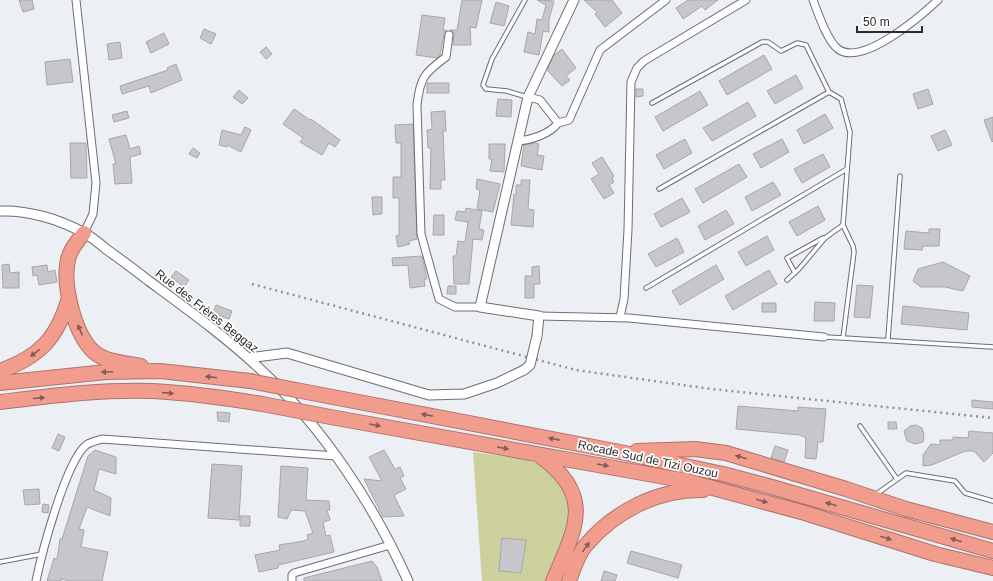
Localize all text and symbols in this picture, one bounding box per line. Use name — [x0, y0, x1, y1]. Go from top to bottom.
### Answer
scale bar — [857, 8, 922, 34]
text: 50 m — [863, 15, 890, 29]
street label: Rue des Frères Beggaz — [153, 266, 261, 356]
one-way arrow — [77, 325, 83, 336]
one-way arrow — [30, 349, 41, 357]
one-way arrow — [101, 369, 113, 376]
one-way arrow — [205, 374, 217, 380]
one-way arrow — [162, 389, 174, 396]
one-way arrow — [33, 394, 45, 401]
one-way arrow — [421, 412, 433, 418]
one-way arrow — [369, 423, 381, 429]
one-way arrow — [548, 436, 561, 442]
street label: Rocade Sud de Tizi Ouzou — [577, 437, 719, 481]
one-way arrow — [497, 445, 509, 451]
one-way arrow — [734, 454, 746, 460]
one-way arrow — [596, 462, 609, 468]
one-way arrow — [756, 498, 768, 504]
one-way arrow — [825, 501, 837, 507]
one-way arrow — [881, 536, 893, 542]
one-way arrow — [949, 537, 961, 543]
one-way arrow — [582, 541, 590, 552]

